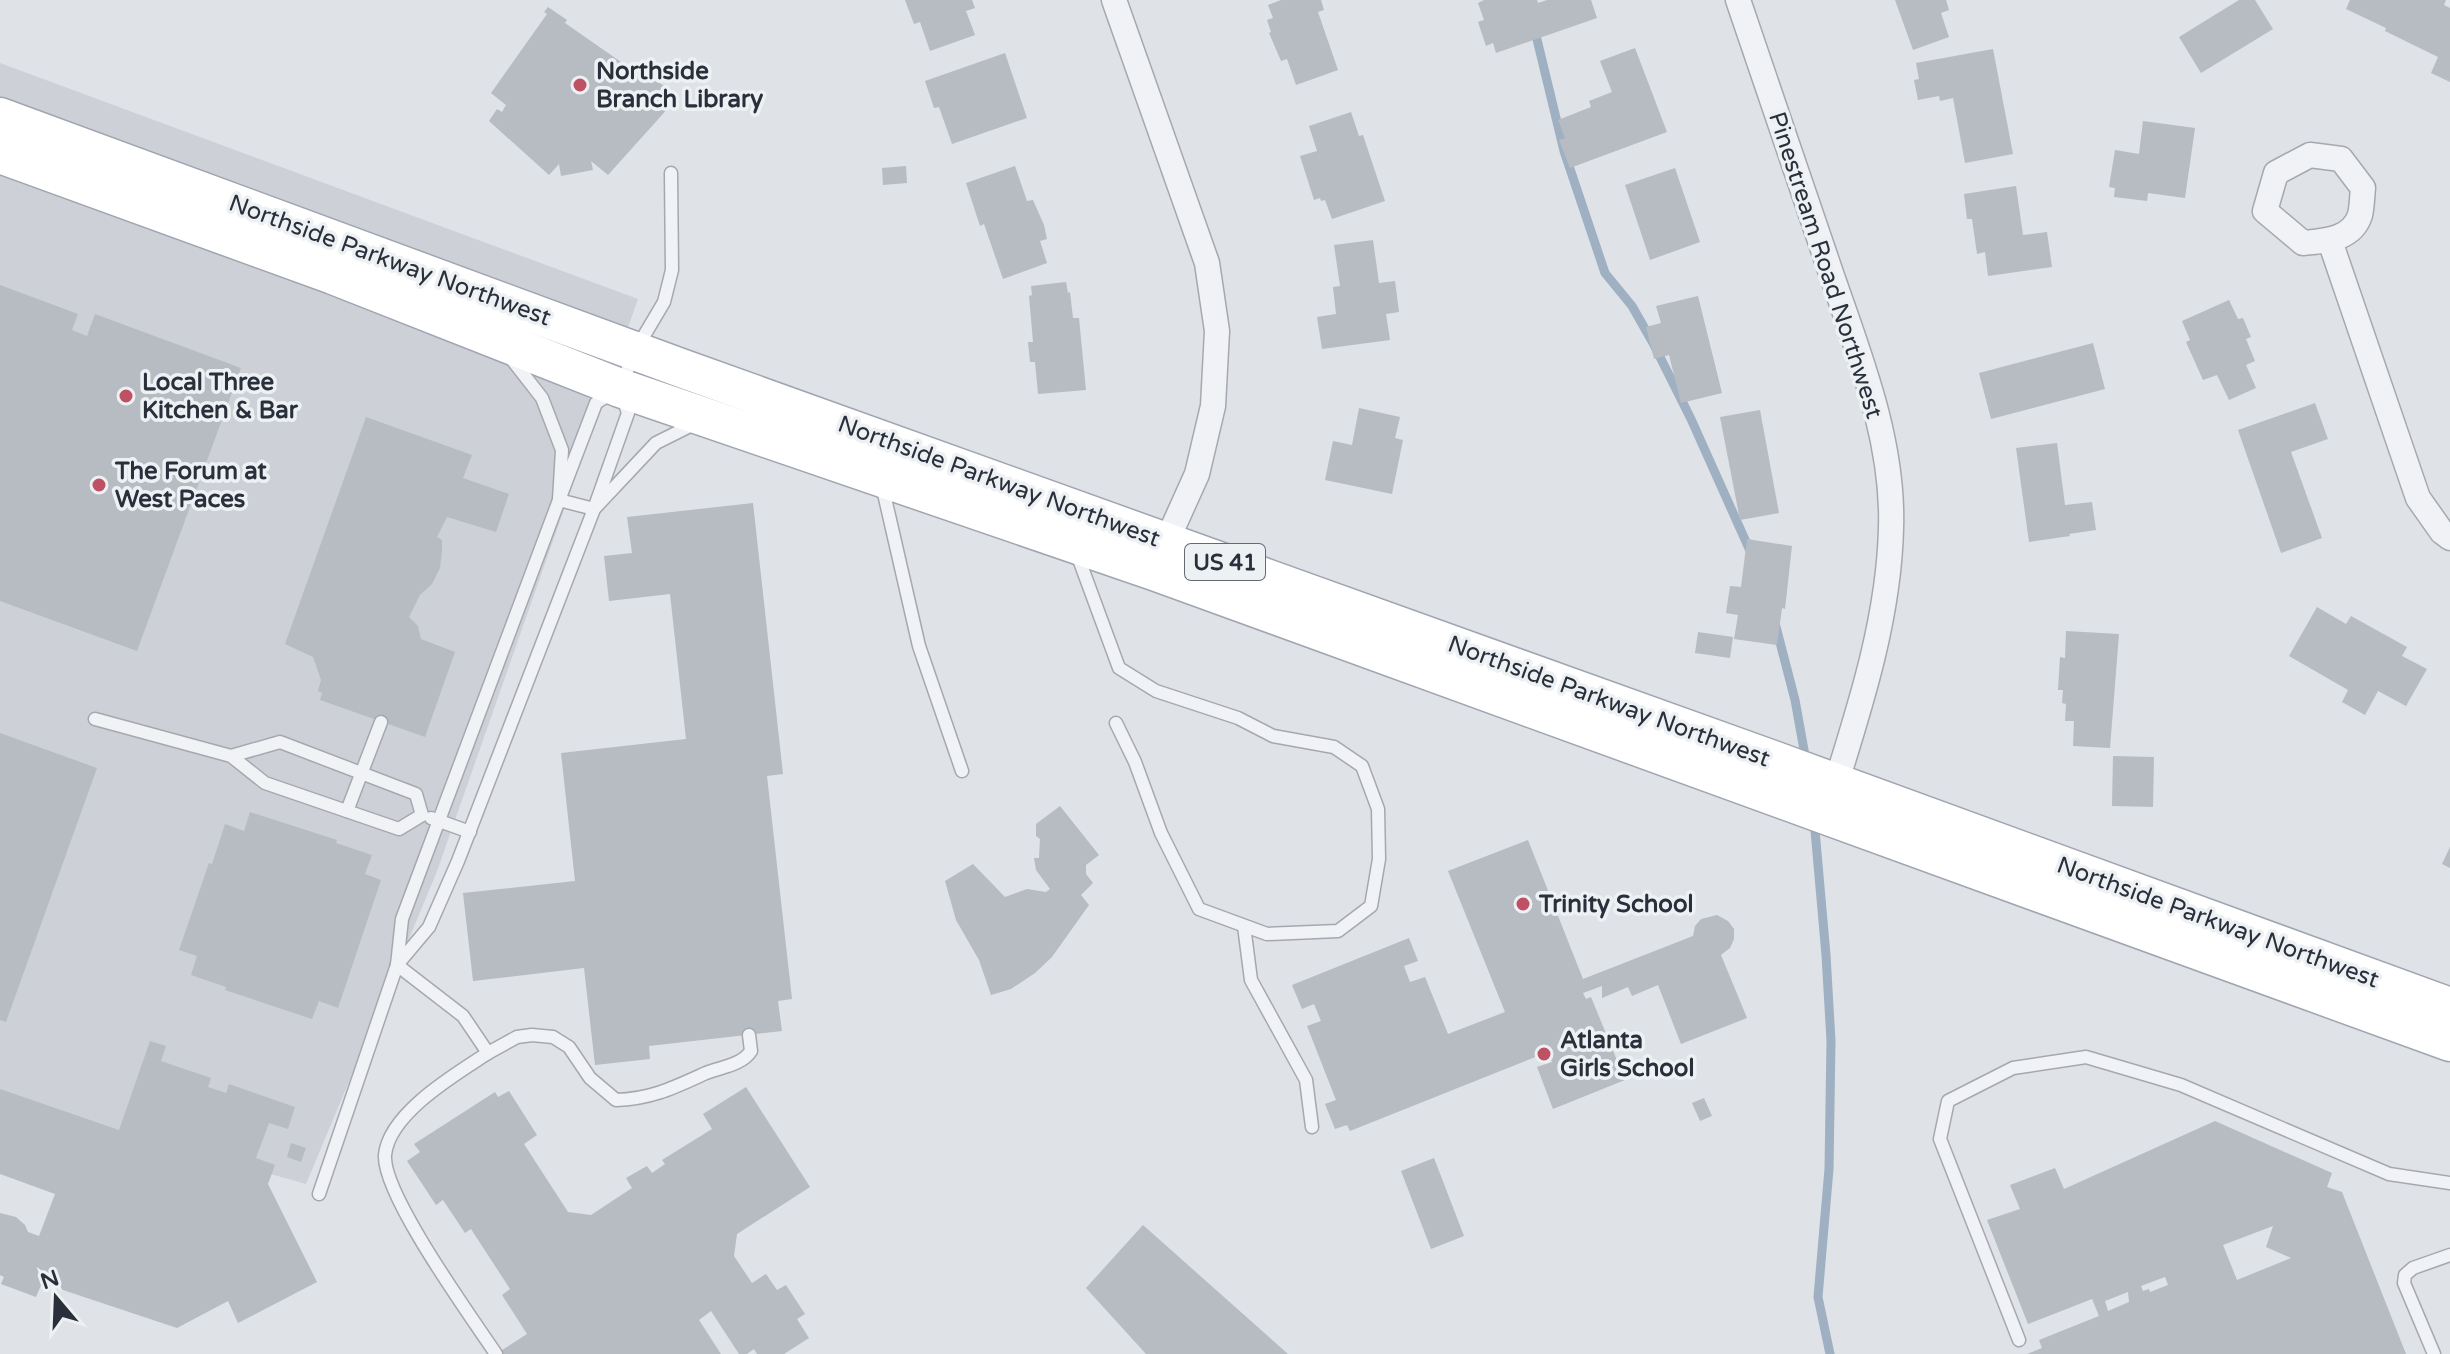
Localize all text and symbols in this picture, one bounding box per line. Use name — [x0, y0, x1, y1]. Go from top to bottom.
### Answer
place label: Northside Branch Library — [596, 57, 763, 114]
marker: Northside Branch Library — [571, 76, 589, 94]
street label: Pinestream Road Northwest — [1762, 108, 1889, 422]
street label: Northside Parkway Northwest — [225, 189, 555, 332]
place label: Local Three Kitchen & Bar — [142, 368, 299, 425]
marker: Local Three Kitchen & Bar — [117, 387, 135, 405]
street label: Northside Parkway Northwest — [834, 410, 1164, 553]
place label: The Forum at West Paces — [114, 457, 267, 514]
marker: The Forum at West Paces — [90, 476, 108, 494]
road number: US 41 — [1185, 544, 1265, 580]
street label: Northside Parkway Northwest — [1444, 630, 1774, 773]
street label: Northside Parkway Northwest — [2053, 851, 2383, 994]
place label: Trinity School — [1538, 890, 1693, 919]
marker: Trinity School — [1514, 895, 1532, 913]
place label: Atlanta Girls School — [1560, 1026, 1694, 1083]
marker: Atlanta Girls School — [1535, 1045, 1553, 1063]
north arrow — [16, 1258, 96, 1338]
text: N — [37, 1265, 62, 1295]

